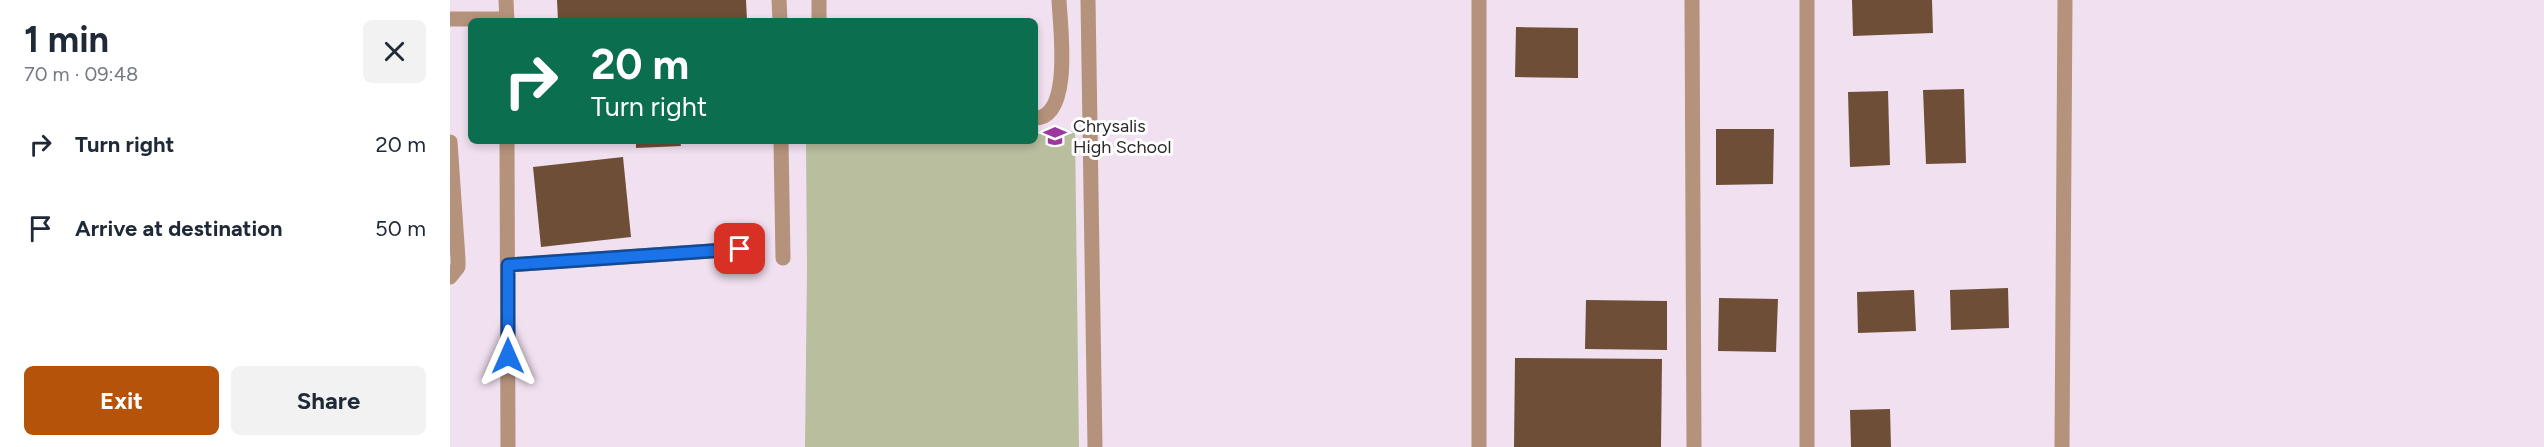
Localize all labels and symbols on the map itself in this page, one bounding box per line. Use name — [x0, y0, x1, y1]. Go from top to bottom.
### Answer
place label: Chrysalis High School — [1073, 115, 1171, 158]
school or university icon: Chrysalis High School — [1042, 123, 1068, 149]
pin — [714, 223, 765, 274]
position arrow — [476, 324, 540, 388]

